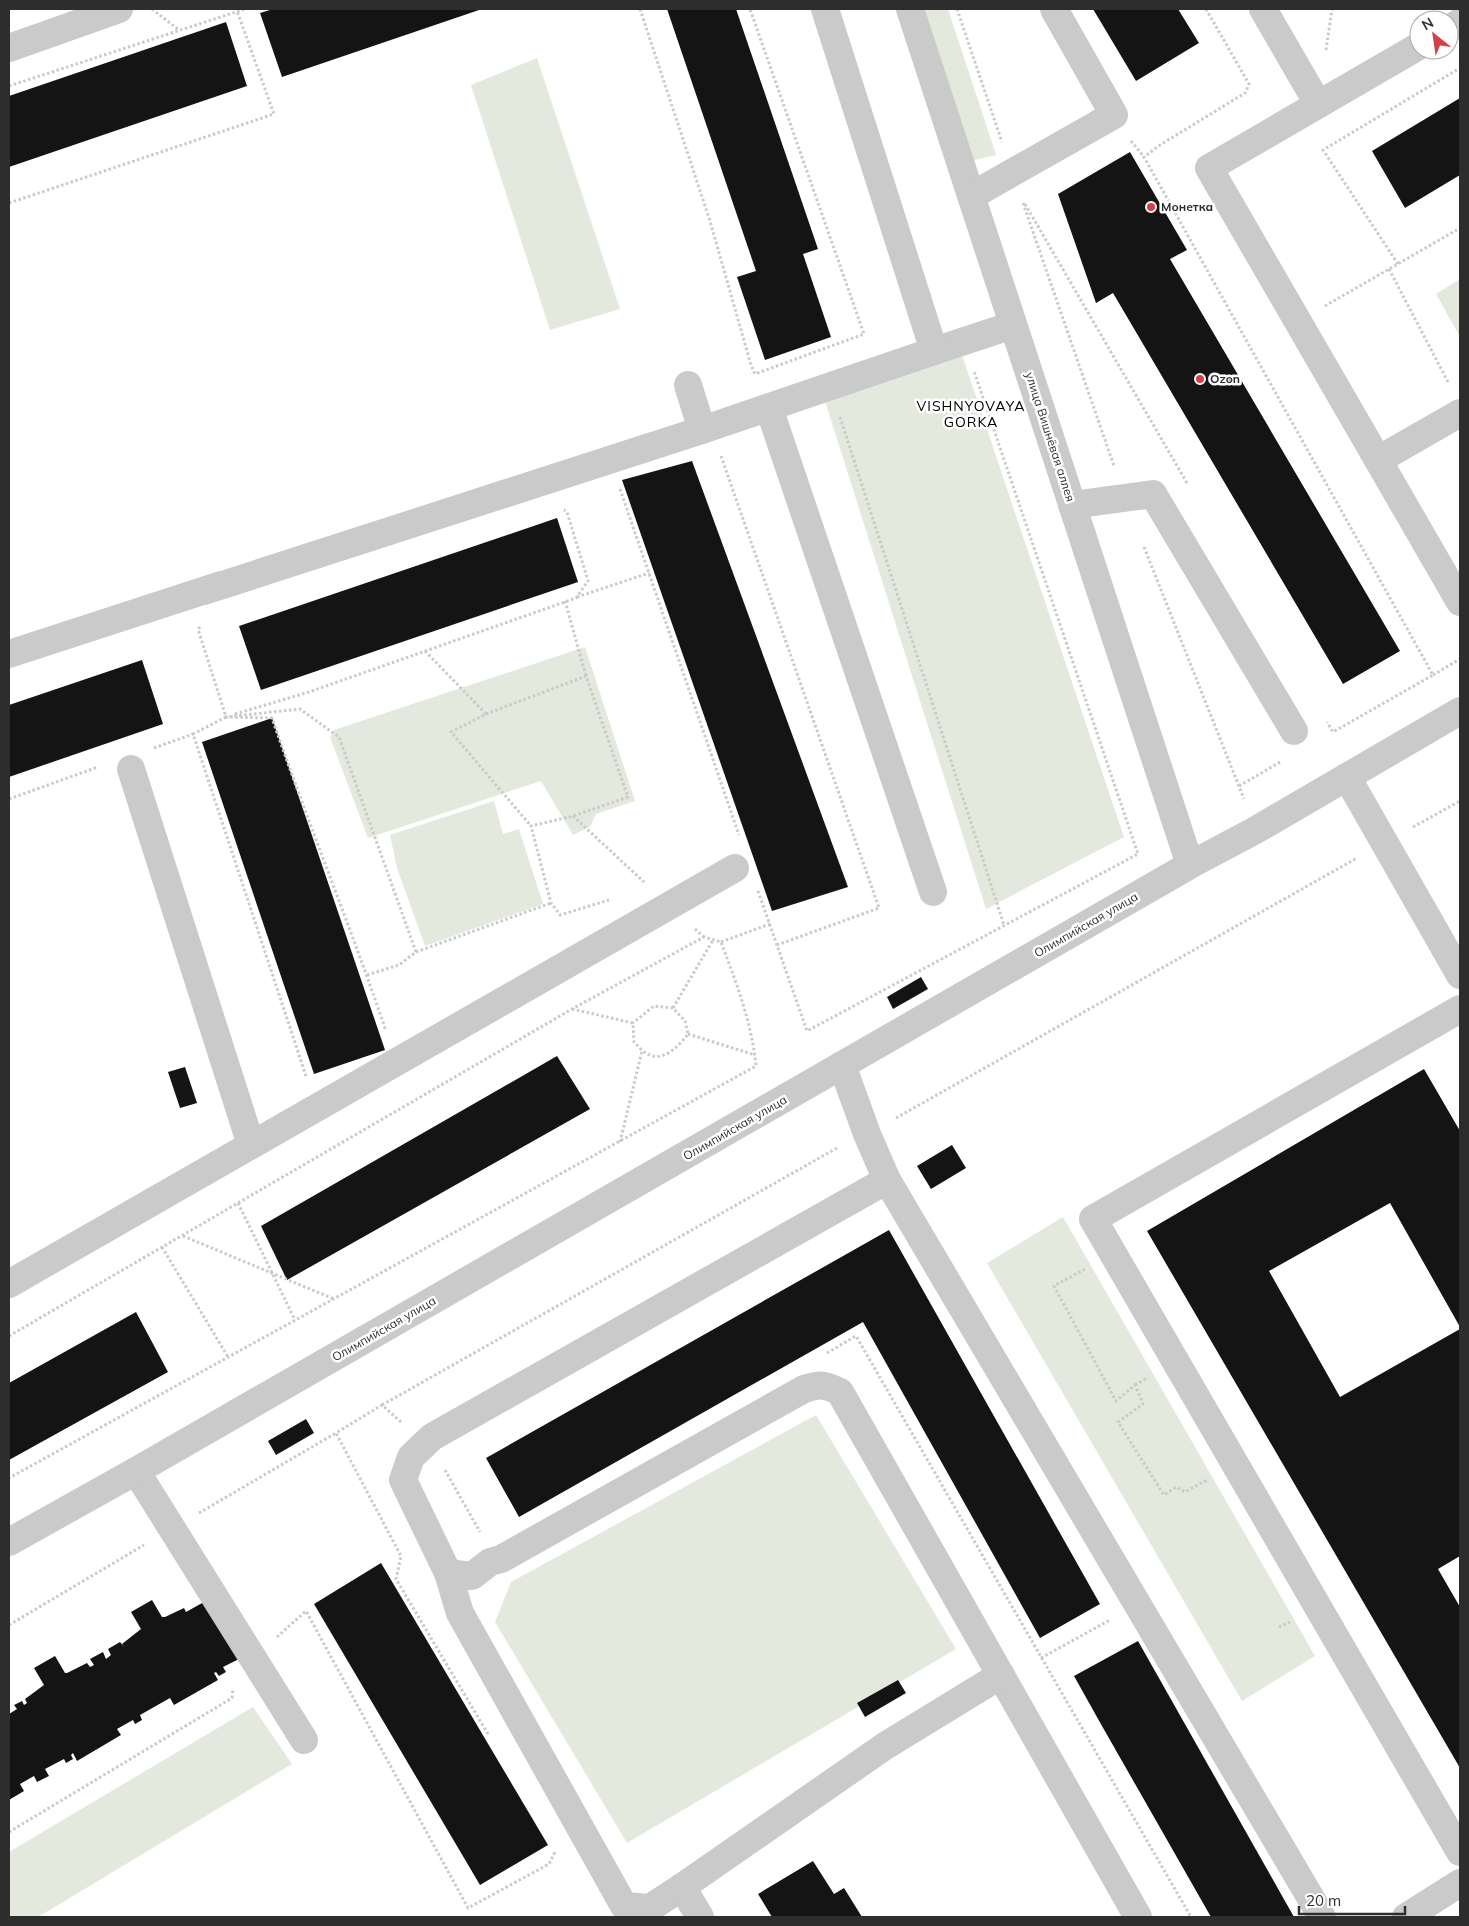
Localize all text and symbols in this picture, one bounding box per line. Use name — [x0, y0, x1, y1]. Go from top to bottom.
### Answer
north arrow — [1409, 10, 1459, 60]
text: N — [1418, 13, 1437, 34]
place label: Монетка — [1161, 199, 1213, 214]
marker: Монетка — [1145, 201, 1157, 213]
street label: улица Вишнёвая аллея — [1022, 370, 1079, 504]
place label: Ozon — [1210, 371, 1240, 386]
marker: Ozon — [1194, 373, 1206, 385]
district label: VISHNYOVAYA GORKA — [916, 397, 1026, 431]
street label: Олимпийская улица — [1031, 889, 1140, 960]
street label: Олимпийская улица — [680, 1092, 789, 1163]
street label: Олимпийская улица — [329, 1293, 438, 1364]
scale bar — [1299, 1884, 1405, 1916]
text: 20 m — [1306, 1891, 1341, 1910]

